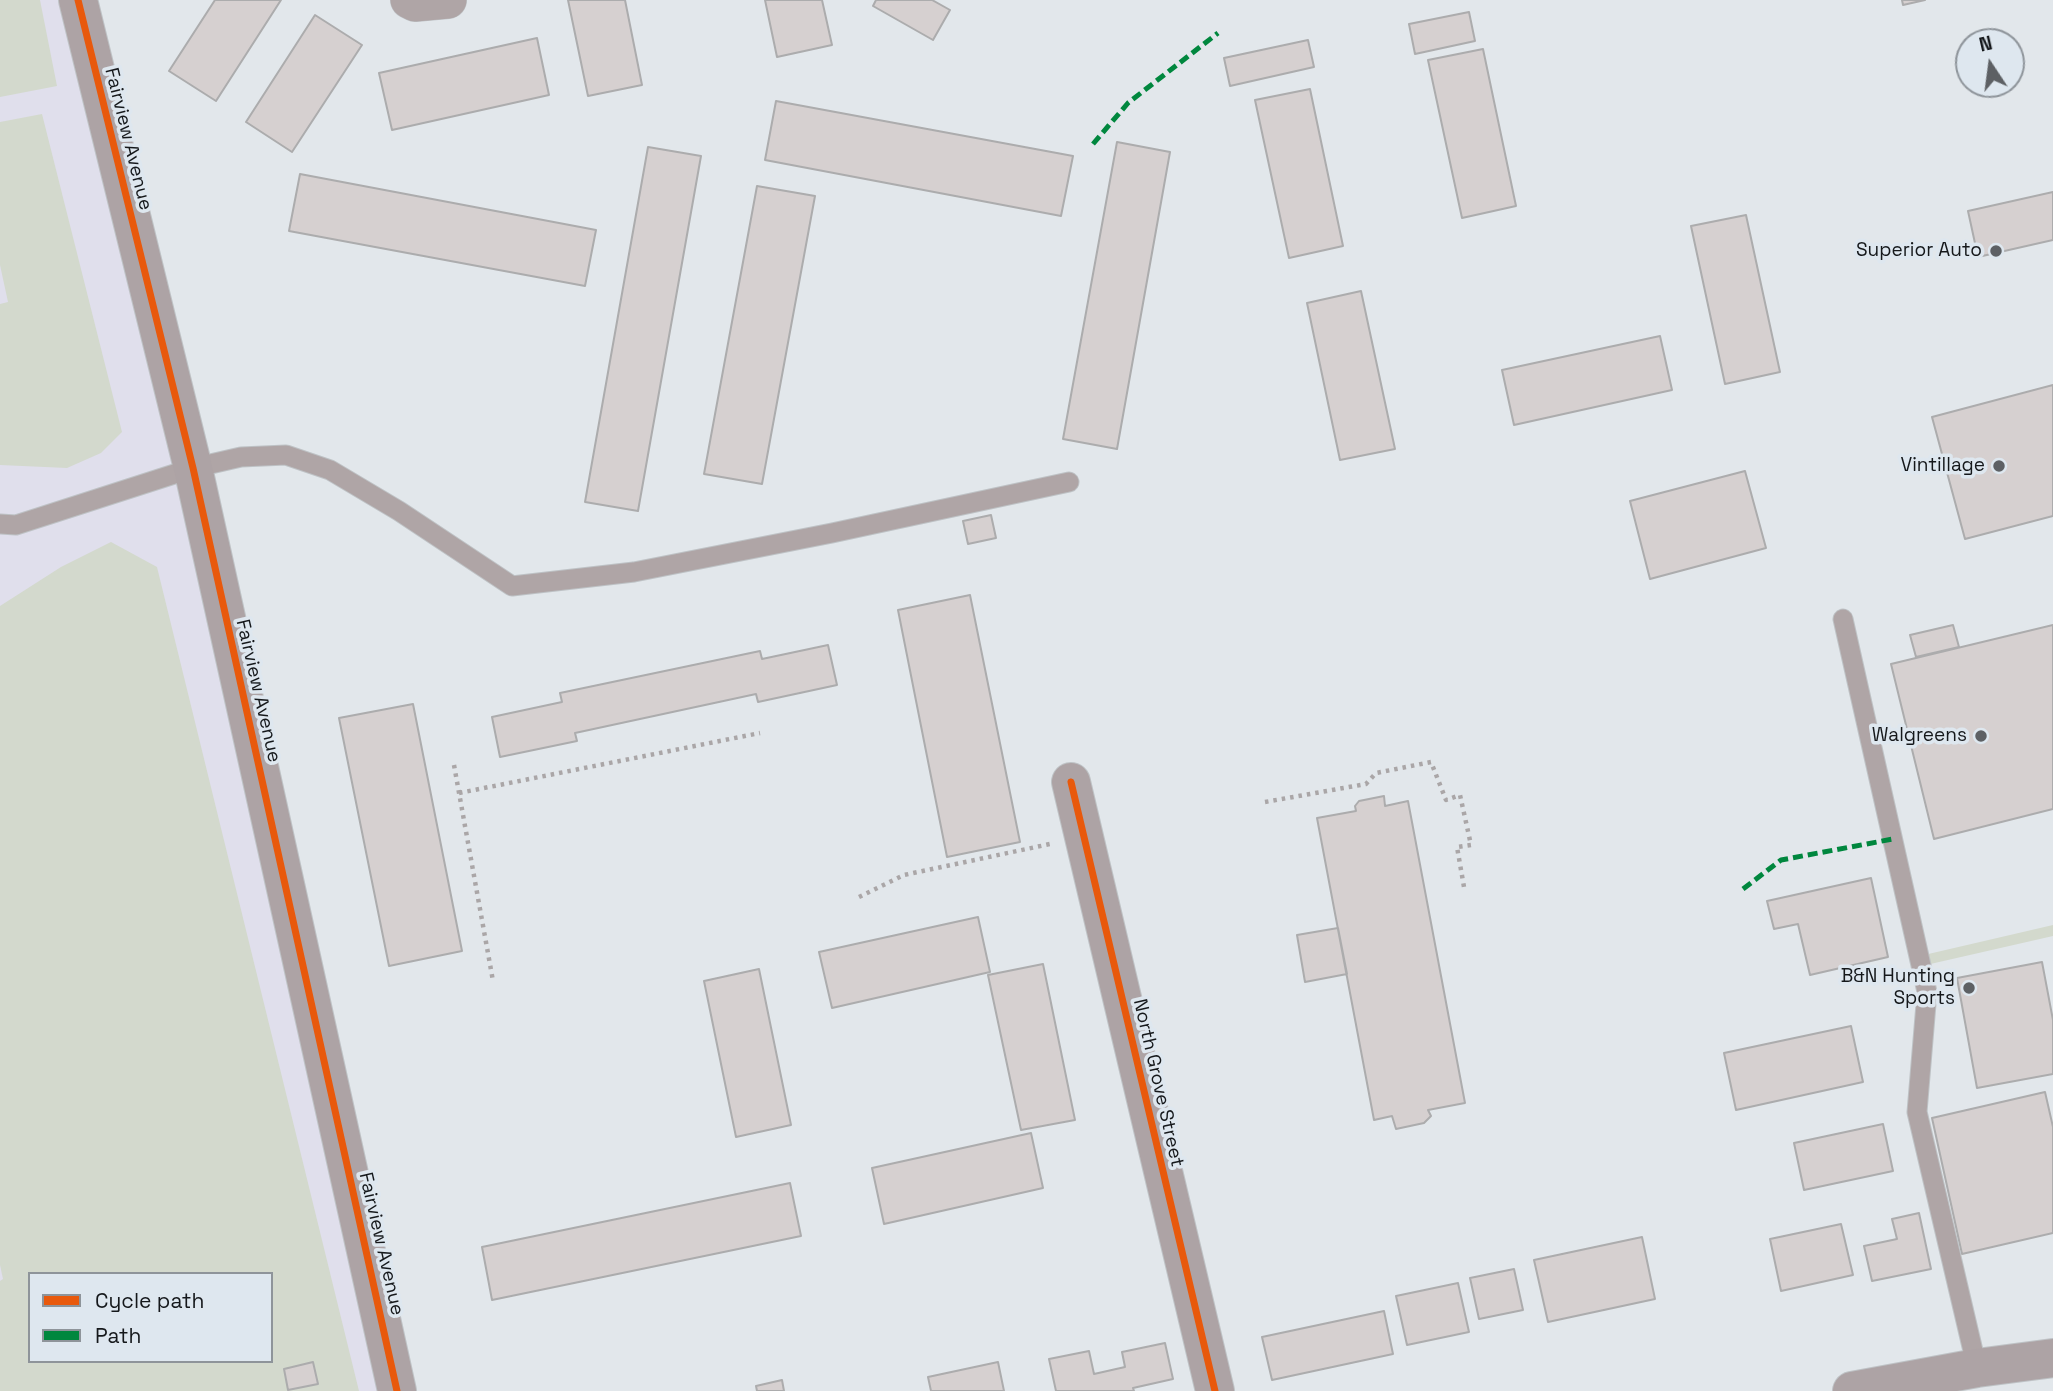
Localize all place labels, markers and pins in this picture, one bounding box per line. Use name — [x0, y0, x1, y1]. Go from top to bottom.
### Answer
place label: Superior Auto — [1856, 240, 1982, 262]
marker: Superior Auto — [1988, 243, 2004, 259]
place label: Vintillage — [1900, 455, 1985, 477]
marker: Vintillage — [1991, 458, 2007, 474]
place label: Walgreens — [1872, 725, 1967, 747]
marker: Walgreens — [1973, 728, 1989, 744]
place label: B&N Hunting Sports — [1841, 966, 1955, 1010]
marker: B&N Hunting Sports — [1961, 980, 1977, 996]

